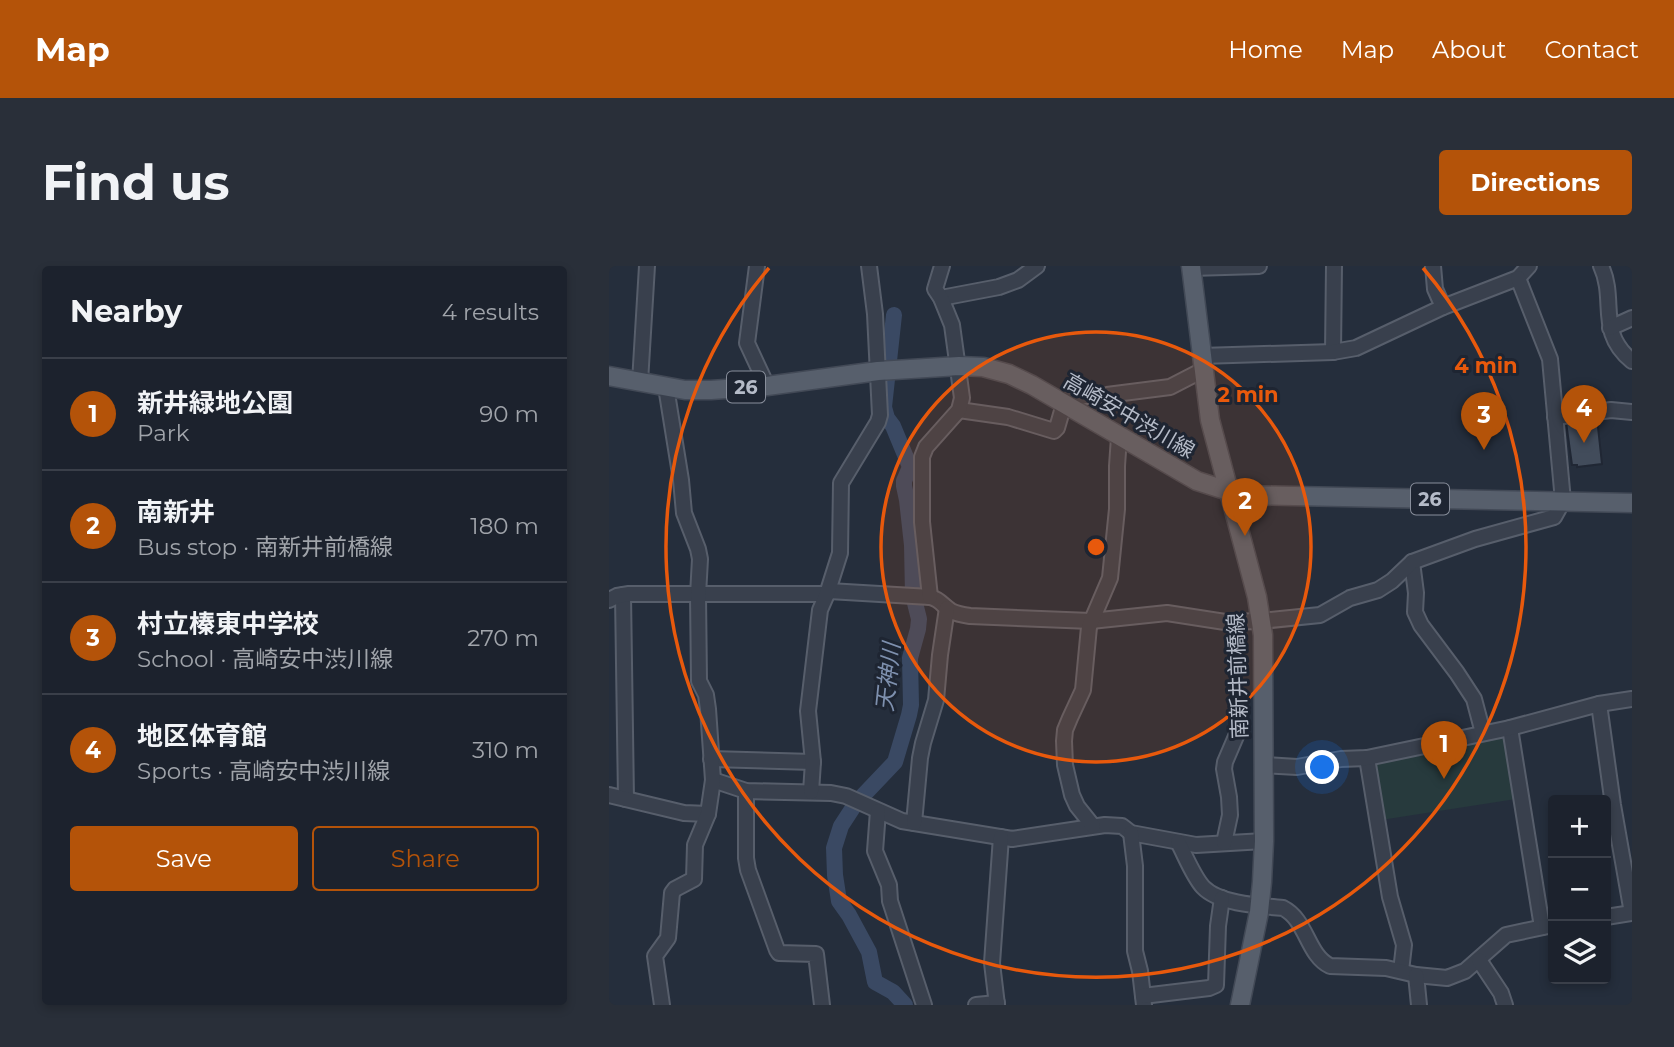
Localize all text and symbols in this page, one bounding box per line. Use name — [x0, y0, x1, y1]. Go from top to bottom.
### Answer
text: Map — [35, 29, 110, 69]
text: Home — [1228, 35, 1303, 64]
text: Map — [1341, 35, 1394, 64]
text: About — [1432, 35, 1506, 64]
text: Contact — [1544, 35, 1639, 64]
button: Directions — [1439, 150, 1632, 215]
text: Find us — [42, 153, 230, 212]
text: Nearby — [70, 293, 182, 330]
text: 4 results — [442, 298, 539, 326]
text: 4 min — [1454, 353, 1518, 378]
street label: 高崎安中渋川線 — [1059, 368, 1199, 463]
road number: 26 — [727, 371, 765, 402]
text: 2 min — [1217, 382, 1279, 407]
pin: 4 — [1561, 385, 1607, 443]
text: 新井緑地公園 — [137, 387, 293, 419]
pin: 3 — [1461, 392, 1507, 450]
text: 1 — [88, 400, 98, 428]
text: 90 m — [479, 400, 539, 428]
text: Park — [137, 419, 190, 447]
pin: 2 — [1222, 478, 1268, 536]
road number: 26 — [1411, 484, 1449, 514]
text: 南新井 — [137, 496, 215, 528]
text: 2 — [86, 512, 100, 540]
text: 180 m — [470, 512, 539, 540]
text: Bus stop · 南新井前橋線 — [137, 533, 393, 561]
centre of rings — [1084, 535, 1108, 559]
text: 村立榛東中学校 — [137, 608, 319, 640]
street label: 南新井前橋線 — [1223, 613, 1252, 739]
text: 3 — [86, 624, 100, 652]
text: 270 m — [467, 624, 539, 652]
water label: 天神川 — [870, 638, 906, 713]
text: School · 高崎安中渋川線 — [137, 645, 393, 673]
text: 地区体育館 — [137, 720, 267, 752]
pin: 1 — [1421, 721, 1467, 779]
text: 4 — [85, 736, 101, 764]
text: 310 m — [472, 736, 539, 764]
your location — [1305, 750, 1339, 784]
text: Sports · 高崎安中渋川線 — [137, 757, 390, 785]
map controls — [1548, 795, 1611, 984]
button: + — [1548, 795, 1611, 858]
button: Save — [70, 826, 298, 891]
button: Share — [312, 826, 539, 891]
button: − — [1548, 858, 1611, 921]
button: layers — [1548, 921, 1611, 984]

